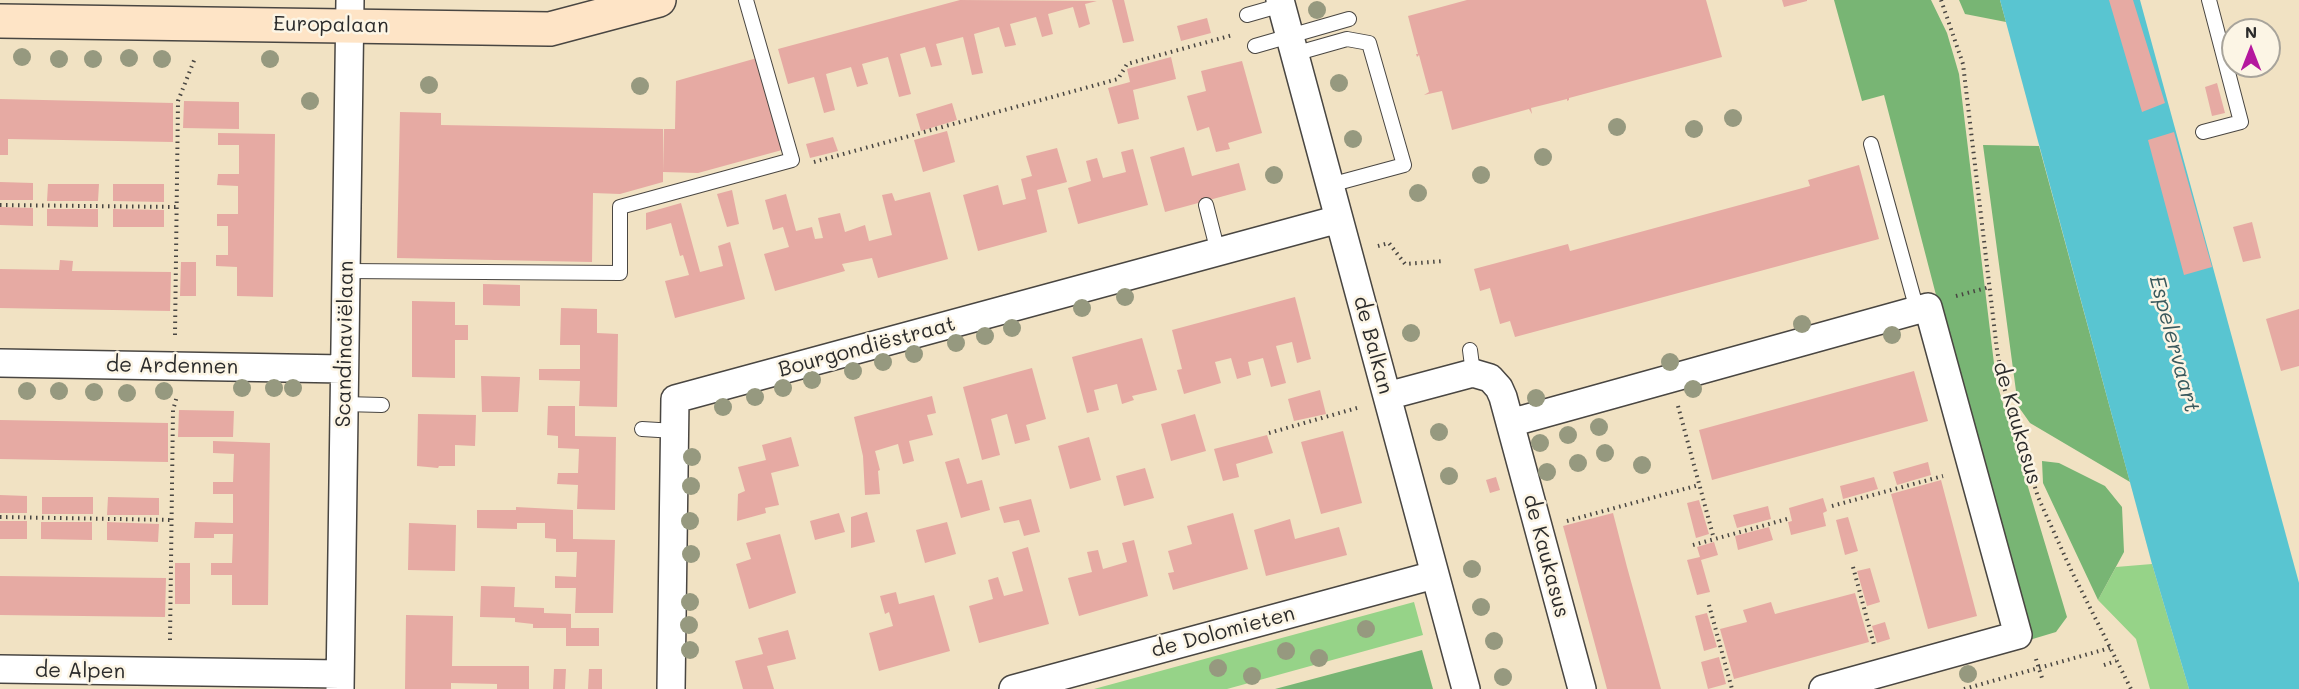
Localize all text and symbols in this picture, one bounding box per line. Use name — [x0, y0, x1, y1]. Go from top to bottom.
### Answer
street label: Europalaan — [273, 11, 389, 39]
north arrow — [2221, 18, 2281, 78]
text: N — [2245, 21, 2257, 42]
street label: Scandinaviëlaan — [331, 260, 359, 428]
water label: Espelervaart — [2143, 273, 2205, 415]
street label: de Balkan — [1348, 293, 1398, 397]
street label: Bourgondiëstraat — [776, 311, 958, 383]
street label: de Ardennen — [106, 352, 238, 380]
street label: de Kaukasus — [1987, 359, 2047, 487]
street label: de Kaukasus — [1517, 492, 1575, 620]
street label: de Dolomieten — [1148, 601, 1298, 663]
street label: de Alpen — [35, 658, 125, 684]

